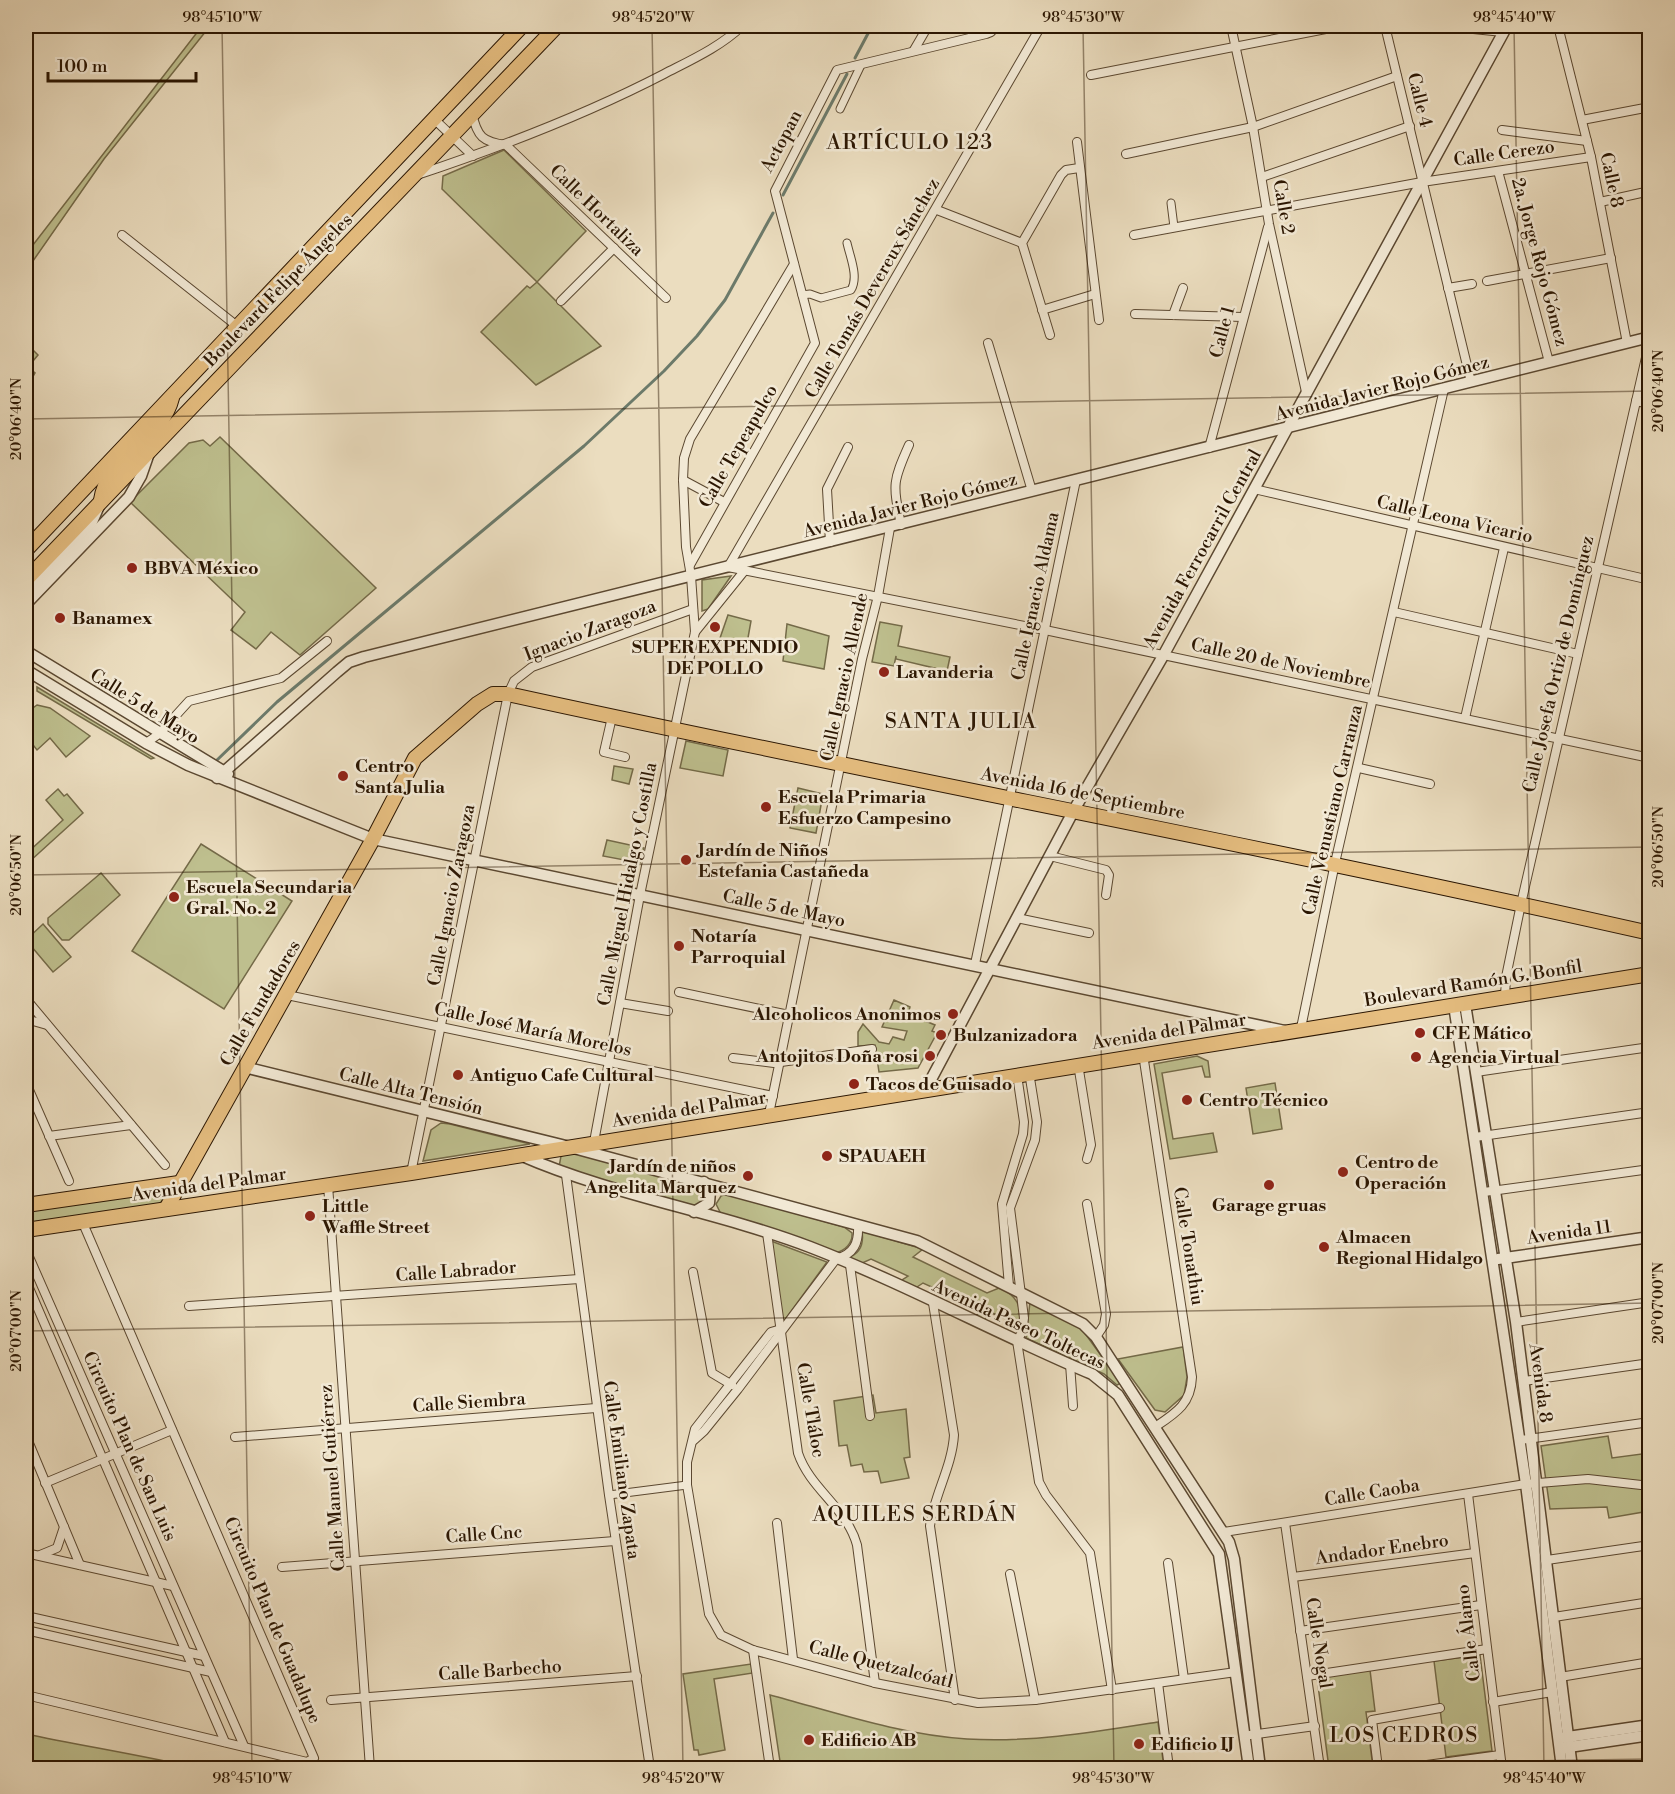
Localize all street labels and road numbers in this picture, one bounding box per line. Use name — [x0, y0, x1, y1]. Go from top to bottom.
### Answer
street label: Calle 4 — [1402, 70, 1437, 130]
street label: Actopan — [755, 106, 808, 177]
street label: Calle Cerezo — [1452, 135, 1556, 172]
street label: Calle 8 — [1594, 150, 1629, 210]
street label: Calle Hortaliza — [545, 160, 649, 262]
street label: Calle Tomás Devereux Sánchez — [800, 174, 945, 403]
street label: 2a. Jorge Rojo Gómez — [1506, 175, 1573, 349]
street label: Calle 2 — [1267, 178, 1300, 236]
street label: Boulevard Felipe Ángeles — [198, 209, 358, 373]
street label: Calle 1 — [1205, 303, 1240, 361]
street label: Avenida Javier Rojo Gómez — [1272, 351, 1492, 427]
street label: Calle Tepeapulco — [694, 380, 783, 512]
street label: Avenida Ferrocarril Central — [1137, 445, 1267, 654]
street label: Avenida Javier Rojo Gómez — [800, 468, 1020, 544]
street label: Calle Leona Vicario — [1374, 490, 1535, 549]
street label: Calle Ignacio Aldama — [1006, 509, 1065, 682]
street label: Calle Josefa Ortiz de Domínguez — [1518, 533, 1599, 795]
street label: Calle Ignacio Allende — [815, 591, 874, 764]
street label: Ignacio Zaragoza — [521, 594, 660, 666]
street label: Calle 20 de Noviembre — [1189, 633, 1373, 694]
street label: Calle 5 de Mayo — [86, 664, 204, 749]
street label: Calle Venustiano Carranza — [1297, 702, 1368, 918]
street label: Calle Miguel Hidalgo y Costilla — [593, 759, 663, 1008]
street label: Avenida 16 de Septiembre — [978, 762, 1187, 825]
street label: Calle Ignacio Zaragoza — [423, 801, 481, 988]
street label: Calle 5 de Mayo — [720, 884, 847, 933]
street label: Calle Fundadores — [215, 936, 306, 1070]
street label: Boulevard Ramón G. Bonfil — [1362, 955, 1584, 1012]
street label: Calle José María Morelos — [432, 997, 634, 1062]
street label: Avenida del Palmar — [1089, 1008, 1248, 1055]
street label: Calle Alta Tensión — [336, 1062, 486, 1121]
street label: Avenida del Palmar — [609, 1086, 768, 1133]
street label: Avenida del Palmar — [129, 1162, 288, 1207]
street label: Calle Tonathiu — [1168, 1185, 1209, 1308]
street label: Avenida 11 — [1524, 1215, 1613, 1250]
street label: Calle Labrador — [395, 1256, 517, 1287]
street label: Avenida Paseo Toltecas — [928, 1274, 1109, 1375]
street label: Avenida 8 — [1523, 1341, 1557, 1424]
street label: Circuito Plan de San Luis — [77, 1348, 182, 1545]
street label: Calle Tláloc — [791, 1361, 830, 1459]
street label: Calle Emiliano Zapata — [598, 1379, 646, 1562]
street label: Calle Manuel Gutiérrez — [314, 1384, 351, 1572]
street label: Calle Siembra — [412, 1387, 527, 1418]
street label: Calle Caoba — [1323, 1473, 1422, 1511]
street label: Circuito Plan de Guadalupe — [219, 1513, 327, 1727]
street label: Calle Cnc — [445, 1520, 523, 1549]
street label: Andador Enebro — [1313, 1529, 1450, 1570]
street label: Calle Álamo — [1451, 1583, 1486, 1683]
street label: Calle Nogal — [1300, 1596, 1337, 1691]
street label: Calle Quetzalcóatl — [806, 1635, 956, 1694]
street label: Calle Barbecho — [438, 1655, 562, 1686]

